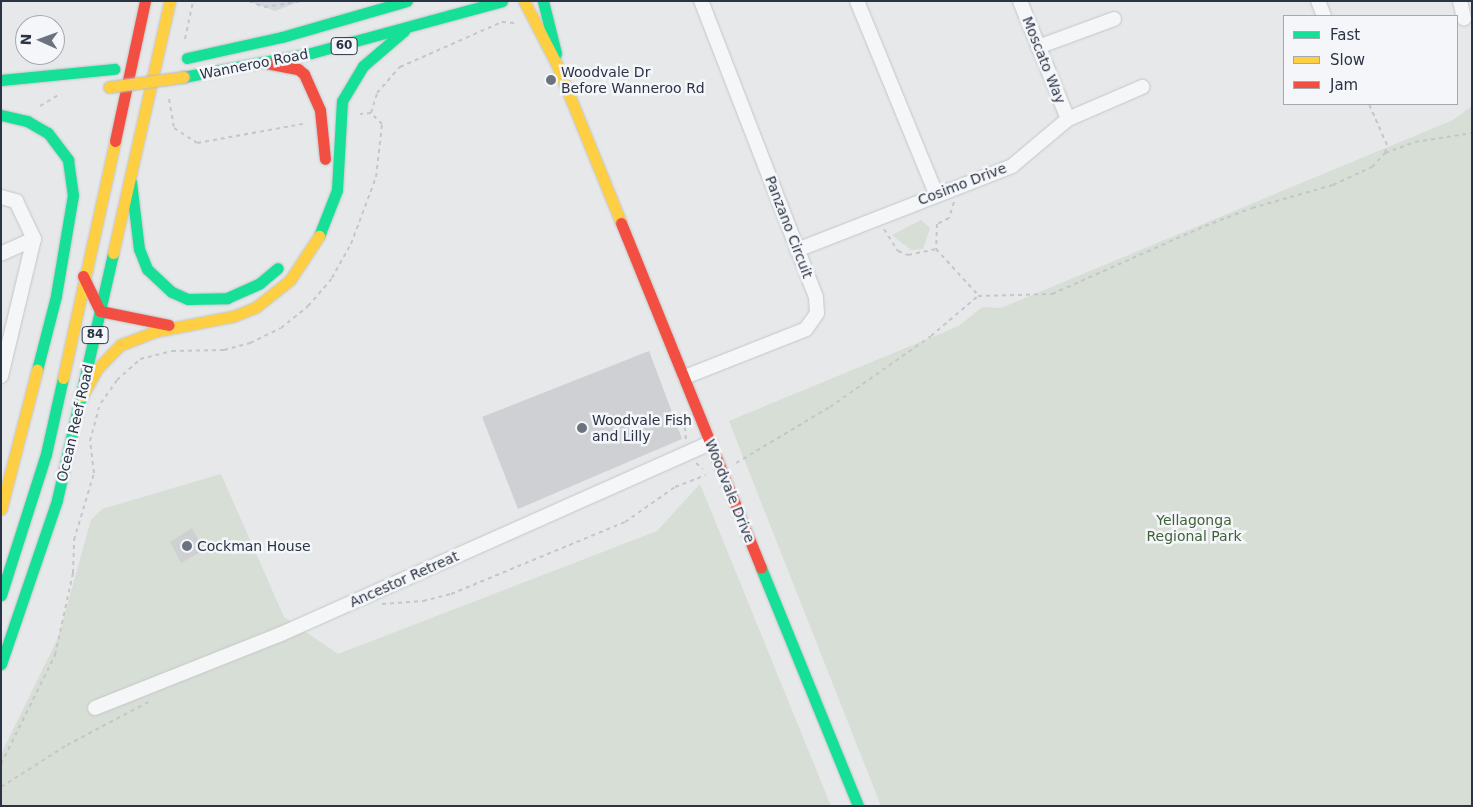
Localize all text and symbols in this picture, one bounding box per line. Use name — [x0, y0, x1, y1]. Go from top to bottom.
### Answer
street label: Moscato Way — [1019, 14, 1069, 106]
north arrow — [15, 15, 65, 65]
legend — [1283, 15, 1458, 105]
text: Fast — [1330, 26, 1360, 44]
text: N — [18, 33, 34, 46]
road number: 60 — [330, 36, 358, 56]
street label: Wanneroo Road — [198, 45, 310, 83]
text: Slow — [1330, 51, 1365, 69]
place label: Woodvale Dr Before Wanneroo Rd — [561, 64, 705, 96]
marker: Woodvale Dr Before Wanneroo Rd — [545, 74, 557, 86]
text: Jam — [1330, 76, 1358, 94]
street label: Cosimo Drive — [915, 159, 1009, 209]
street label: Panzano Circuit — [762, 174, 816, 280]
road number: 84 — [81, 326, 109, 344]
street label: Ocean Reef Road — [53, 363, 97, 483]
place label: Woodvale Fish and Lilly — [592, 412, 692, 444]
marker: Woodvale Fish and Lilly — [576, 422, 588, 434]
street label: Woodvale Drive — [702, 437, 758, 545]
park label: Yellagonga Regional Park — [1146, 512, 1242, 544]
place label: Cockman House — [197, 538, 311, 554]
marker: Cockman House — [181, 540, 193, 552]
street label: Ancestor Retreat — [347, 547, 461, 611]

